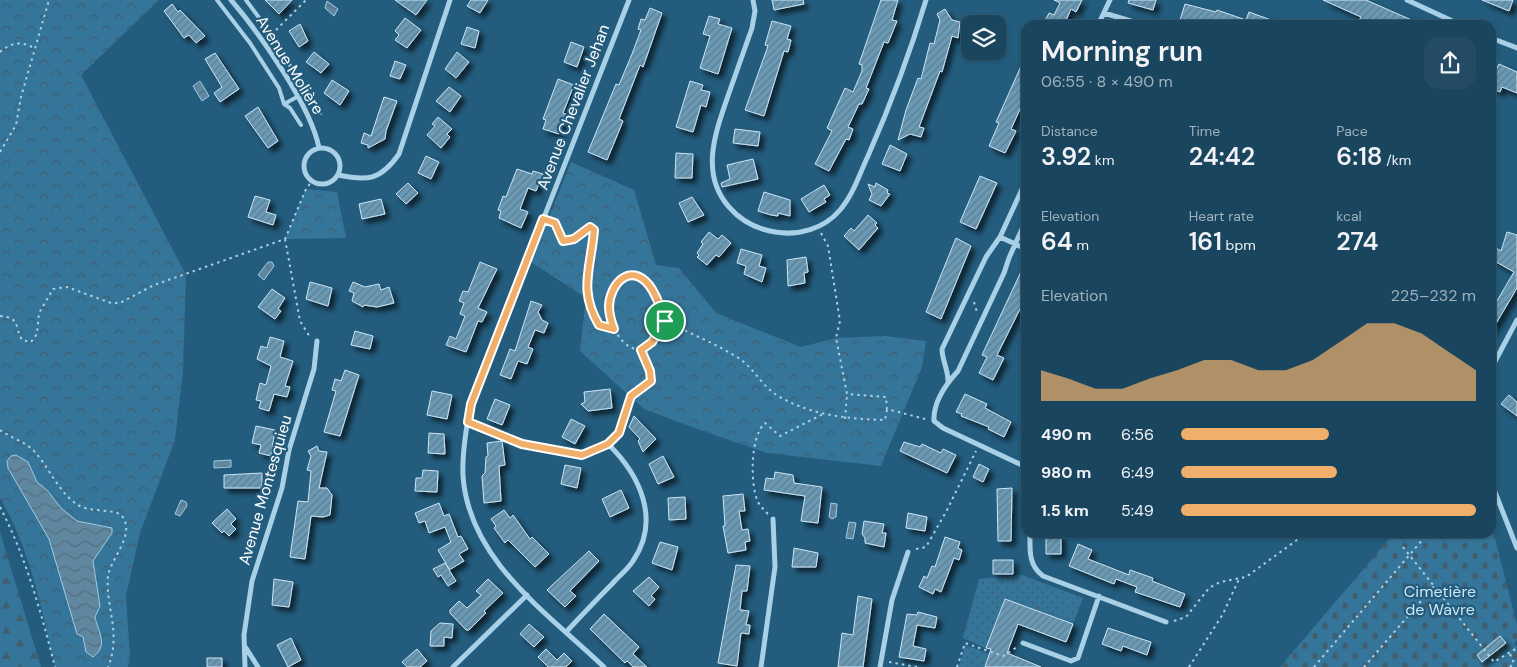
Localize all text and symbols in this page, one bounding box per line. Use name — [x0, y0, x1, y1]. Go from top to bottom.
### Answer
street label: Avenue Molière — [251, 12, 329, 118]
map controls — [961, 15, 1006, 60]
button: layers — [961, 15, 1006, 60]
street label: Avenue Chevalier Jehan — [532, 21, 614, 193]
text: Morning run — [1041, 33, 1203, 70]
button: share — [1424, 37, 1476, 89]
text: 06:55 · 8 × 490 m — [1041, 71, 1173, 92]
text: Distance — [1041, 122, 1098, 140]
text: Time — [1189, 122, 1220, 140]
text: Pace — [1336, 122, 1368, 140]
text: 3.92 — [1041, 140, 1091, 173]
text: 24:42 — [1189, 140, 1255, 173]
text: 6:18 — [1336, 140, 1382, 173]
text: km — [1091, 151, 1114, 169]
text: /km — [1382, 151, 1411, 169]
text: Elevation — [1041, 207, 1099, 225]
text: Heart rate — [1189, 207, 1254, 225]
text: kcal — [1336, 207, 1362, 225]
text: 64 — [1041, 225, 1073, 258]
text: 161 — [1189, 225, 1222, 258]
text: 274 — [1336, 225, 1378, 258]
text: m — [1073, 236, 1089, 254]
text: bpm — [1222, 236, 1256, 254]
text: Elevation — [1041, 285, 1108, 306]
text: 225–232 m — [1391, 285, 1476, 306]
pin — [644, 300, 686, 342]
icon: arrive — [651, 307, 679, 335]
street label: Avenue Montesquieu — [234, 413, 296, 567]
text: 490 m — [1041, 424, 1092, 445]
text: 6:56 — [1121, 424, 1154, 445]
text: 980 m — [1041, 462, 1091, 483]
text: 6:49 — [1121, 462, 1154, 483]
text: 1.5 km — [1041, 500, 1089, 521]
text: 5:49 — [1121, 500, 1154, 521]
park label: Cimetière de Wavre — [1404, 581, 1476, 620]

